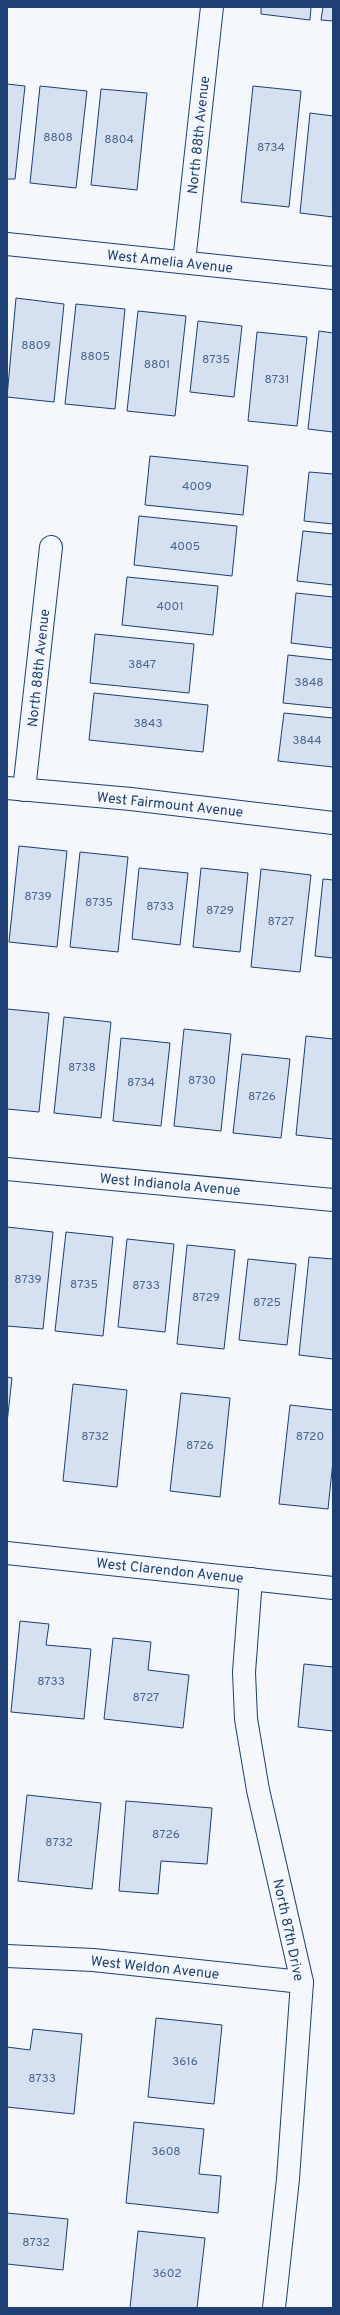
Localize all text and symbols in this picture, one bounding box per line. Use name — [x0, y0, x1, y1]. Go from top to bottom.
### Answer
street label: North 88th Avenue — [185, 75, 214, 195]
house number: 8808 — [43, 130, 73, 146]
house number: 8804 — [104, 132, 134, 148]
house number: 8734 — [257, 140, 285, 156]
street label: West Amelia Avenue — [106, 247, 234, 278]
house number: 8809 — [21, 338, 51, 354]
house number: 8805 — [80, 349, 110, 365]
house number: 8735 — [202, 352, 230, 368]
house number: 8801 — [144, 357, 170, 373]
house number: 8731 — [265, 372, 289, 388]
house number: 4009 — [182, 479, 212, 495]
house number: 4005 — [170, 539, 200, 555]
house number: 4001 — [156, 599, 184, 615]
street label: North 88th Avenue — [25, 608, 54, 728]
house number: 3847 — [128, 657, 156, 673]
house number: 3848 — [294, 675, 324, 691]
house number: 3843 — [133, 716, 163, 732]
house number: 3844 — [292, 733, 322, 749]
street label: West Fairmount Avenue — [96, 789, 244, 822]
house number: 8739 — [24, 889, 52, 905]
house number: 8735 — [85, 895, 113, 911]
house number: 8733 — [146, 899, 174, 915]
house number: 8729 — [206, 903, 234, 919]
house number: 8727 — [268, 914, 294, 930]
house number: 8738 — [68, 1060, 96, 1076]
house number: 8730 — [188, 1073, 216, 1089]
house number: 8734 — [127, 1075, 155, 1091]
house number: 8726 — [248, 1089, 276, 1105]
street label: West Indianola Avenue — [99, 1171, 241, 1200]
house number: 8739 — [14, 1272, 42, 1288]
house number: 8735 — [70, 1277, 98, 1293]
house number: 8733 — [132, 1278, 160, 1294]
house number: 8729 — [192, 1290, 220, 1306]
house number: 8725 — [253, 1295, 281, 1311]
house number: 8732 — [81, 1429, 109, 1445]
house number: 8720 — [296, 1429, 324, 1445]
house number: 8726 — [186, 1438, 214, 1454]
street label: West Clarendon Avenue — [95, 1555, 244, 1588]
house number: 8733 — [37, 1674, 65, 1690]
house number: 8727 — [133, 1690, 159, 1706]
house number: 8726 — [152, 1827, 180, 1843]
house number: 8732 — [45, 1835, 73, 1851]
street label: North 87th Drive — [268, 1878, 307, 1983]
street label: West Weldon Avenue — [90, 1953, 220, 1984]
house number: 3616 — [172, 2054, 198, 2070]
house number: 8733 — [28, 2071, 56, 2087]
house number: 3608 — [151, 2144, 181, 2160]
house number: 8732 — [22, 2235, 50, 2251]
house number: 3602 — [152, 2266, 182, 2282]

